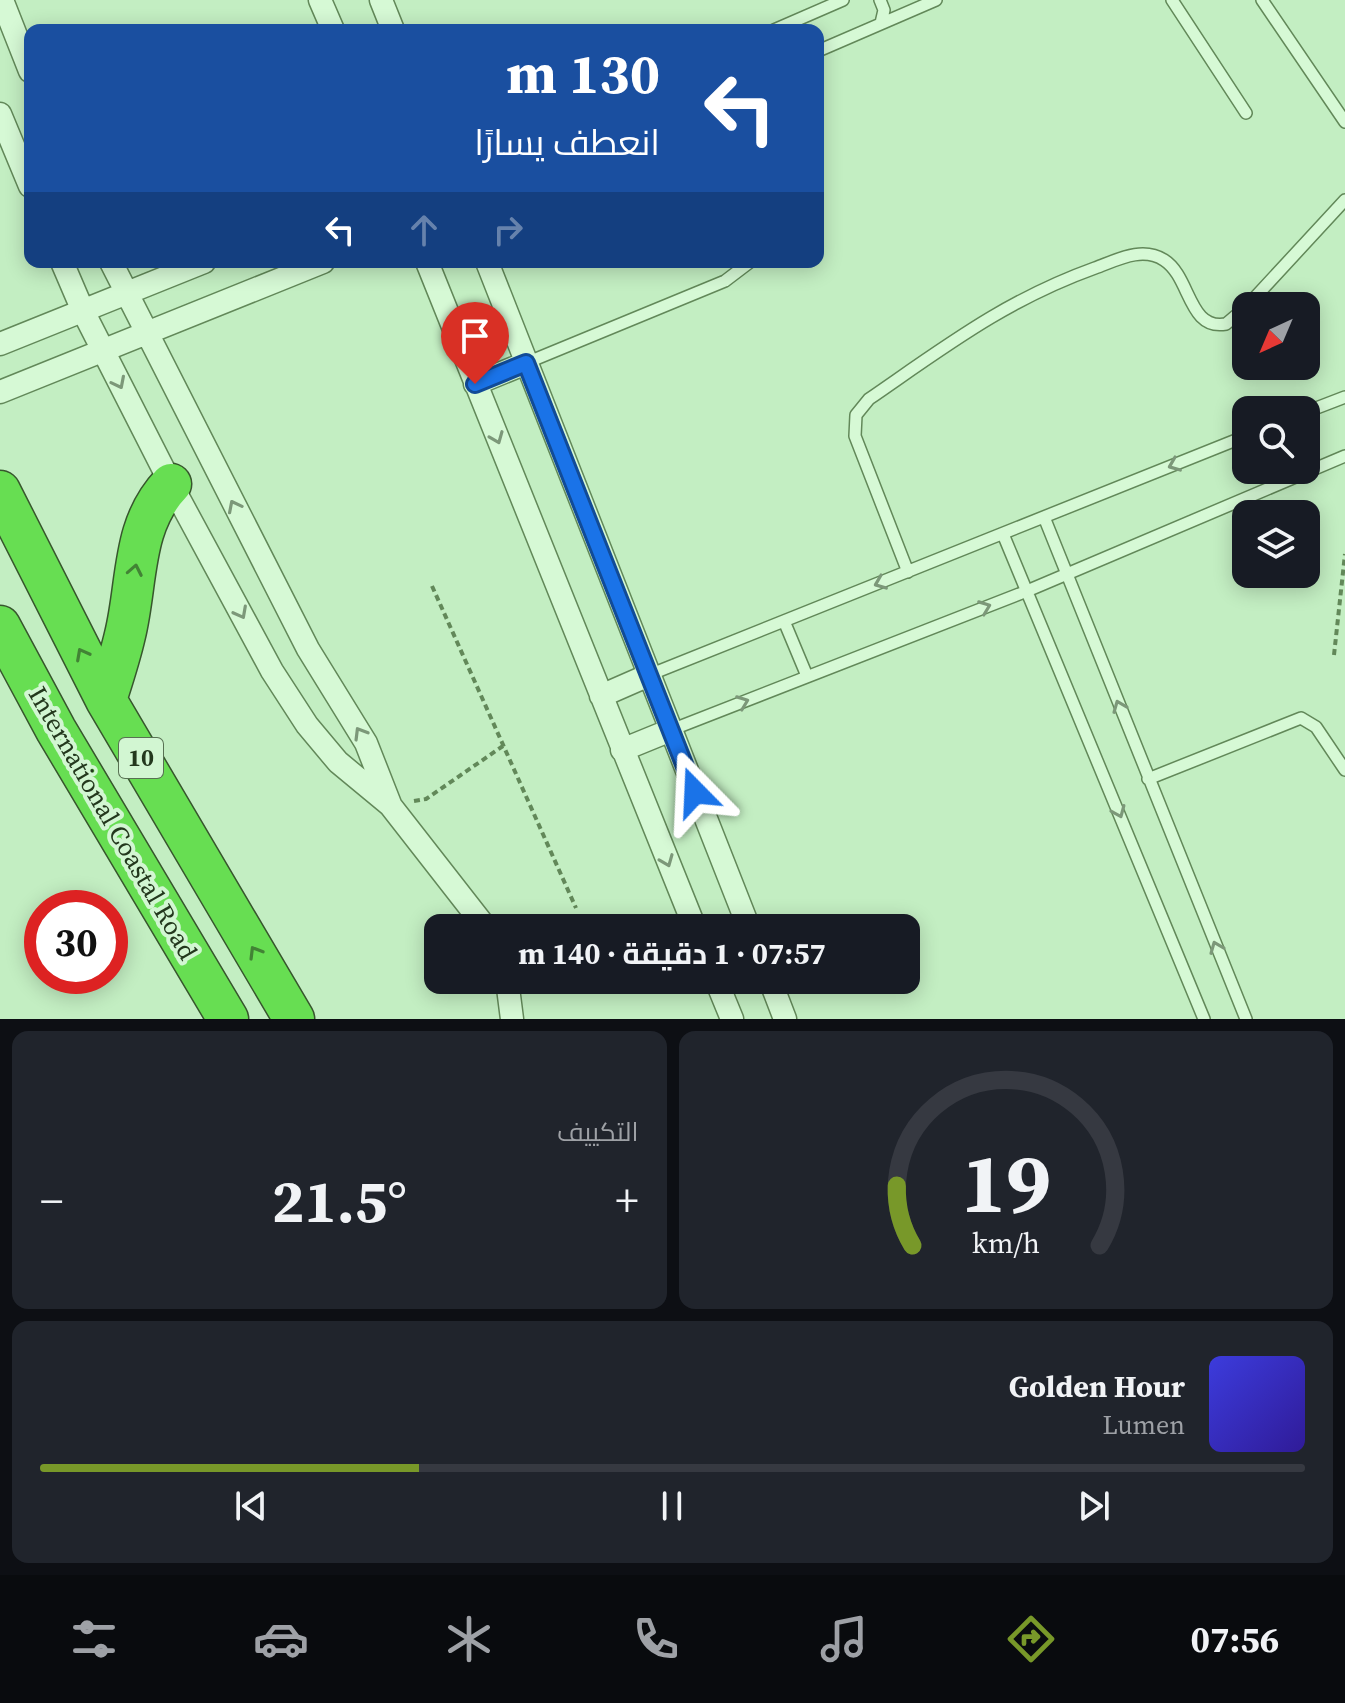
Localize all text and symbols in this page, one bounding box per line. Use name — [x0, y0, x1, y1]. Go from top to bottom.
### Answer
text: 130 m — [506, 35, 660, 112]
icon: left — [688, 56, 792, 160]
text: انعطف يسارًا — [474, 118, 660, 167]
icon: left — [318, 208, 362, 252]
icon: ahead — [402, 208, 446, 252]
icon: right — [486, 208, 530, 252]
north arrow — [1232, 292, 1320, 380]
map controls — [1232, 292, 1320, 588]
pin — [441, 302, 509, 384]
icon: arrive — [453, 314, 497, 358]
one-way arrow — [110, 375, 125, 390]
button: search — [1232, 396, 1320, 484]
one-way arrow — [487, 430, 504, 444]
one-way arrow — [1168, 456, 1182, 472]
one-way arrow — [229, 500, 244, 514]
button: layers — [1232, 500, 1320, 588]
one-way arrow — [125, 563, 142, 576]
one-way arrow — [874, 573, 888, 590]
one-way arrow — [977, 600, 991, 617]
one-way arrow — [231, 605, 246, 619]
one-way arrow — [77, 648, 92, 663]
street label: International Coastal Road — [20, 680, 206, 966]
one-way arrow — [735, 695, 749, 712]
one-way arrow — [1112, 700, 1129, 714]
one-way arrow — [354, 728, 369, 742]
road number: 10 — [119, 738, 163, 778]
position arrow — [653, 750, 737, 834]
one-way arrow — [1109, 804, 1126, 818]
one-way arrow — [658, 853, 674, 868]
speed limit sign: 30 — [24, 890, 128, 994]
text: 07:57 · 1 دقيقة · 140 m — [518, 933, 826, 974]
one-way arrow — [1209, 941, 1226, 955]
one-way arrow — [249, 946, 265, 961]
text: التكييف — [557, 1114, 639, 1150]
text: 19 — [961, 1126, 1051, 1240]
text: 21.5° — [272, 1160, 407, 1242]
text: − — [40, 1170, 63, 1231]
text: + — [615, 1170, 639, 1231]
text: km/h — [972, 1223, 1040, 1263]
text: Golden Hour — [1009, 1366, 1185, 1407]
text: Lumen — [1103, 1407, 1185, 1443]
icon: previous — [229, 1484, 273, 1528]
icon: pause — [650, 1484, 694, 1528]
icon: next — [1072, 1484, 1116, 1528]
icon: filters — [66, 1611, 122, 1667]
icon: car — [253, 1611, 309, 1667]
icon: climate — [441, 1611, 497, 1667]
icon: phone — [628, 1611, 684, 1667]
icon: music — [816, 1611, 872, 1667]
icon: directions — [1003, 1611, 1059, 1667]
text: 07:56 — [1190, 1615, 1279, 1664]

